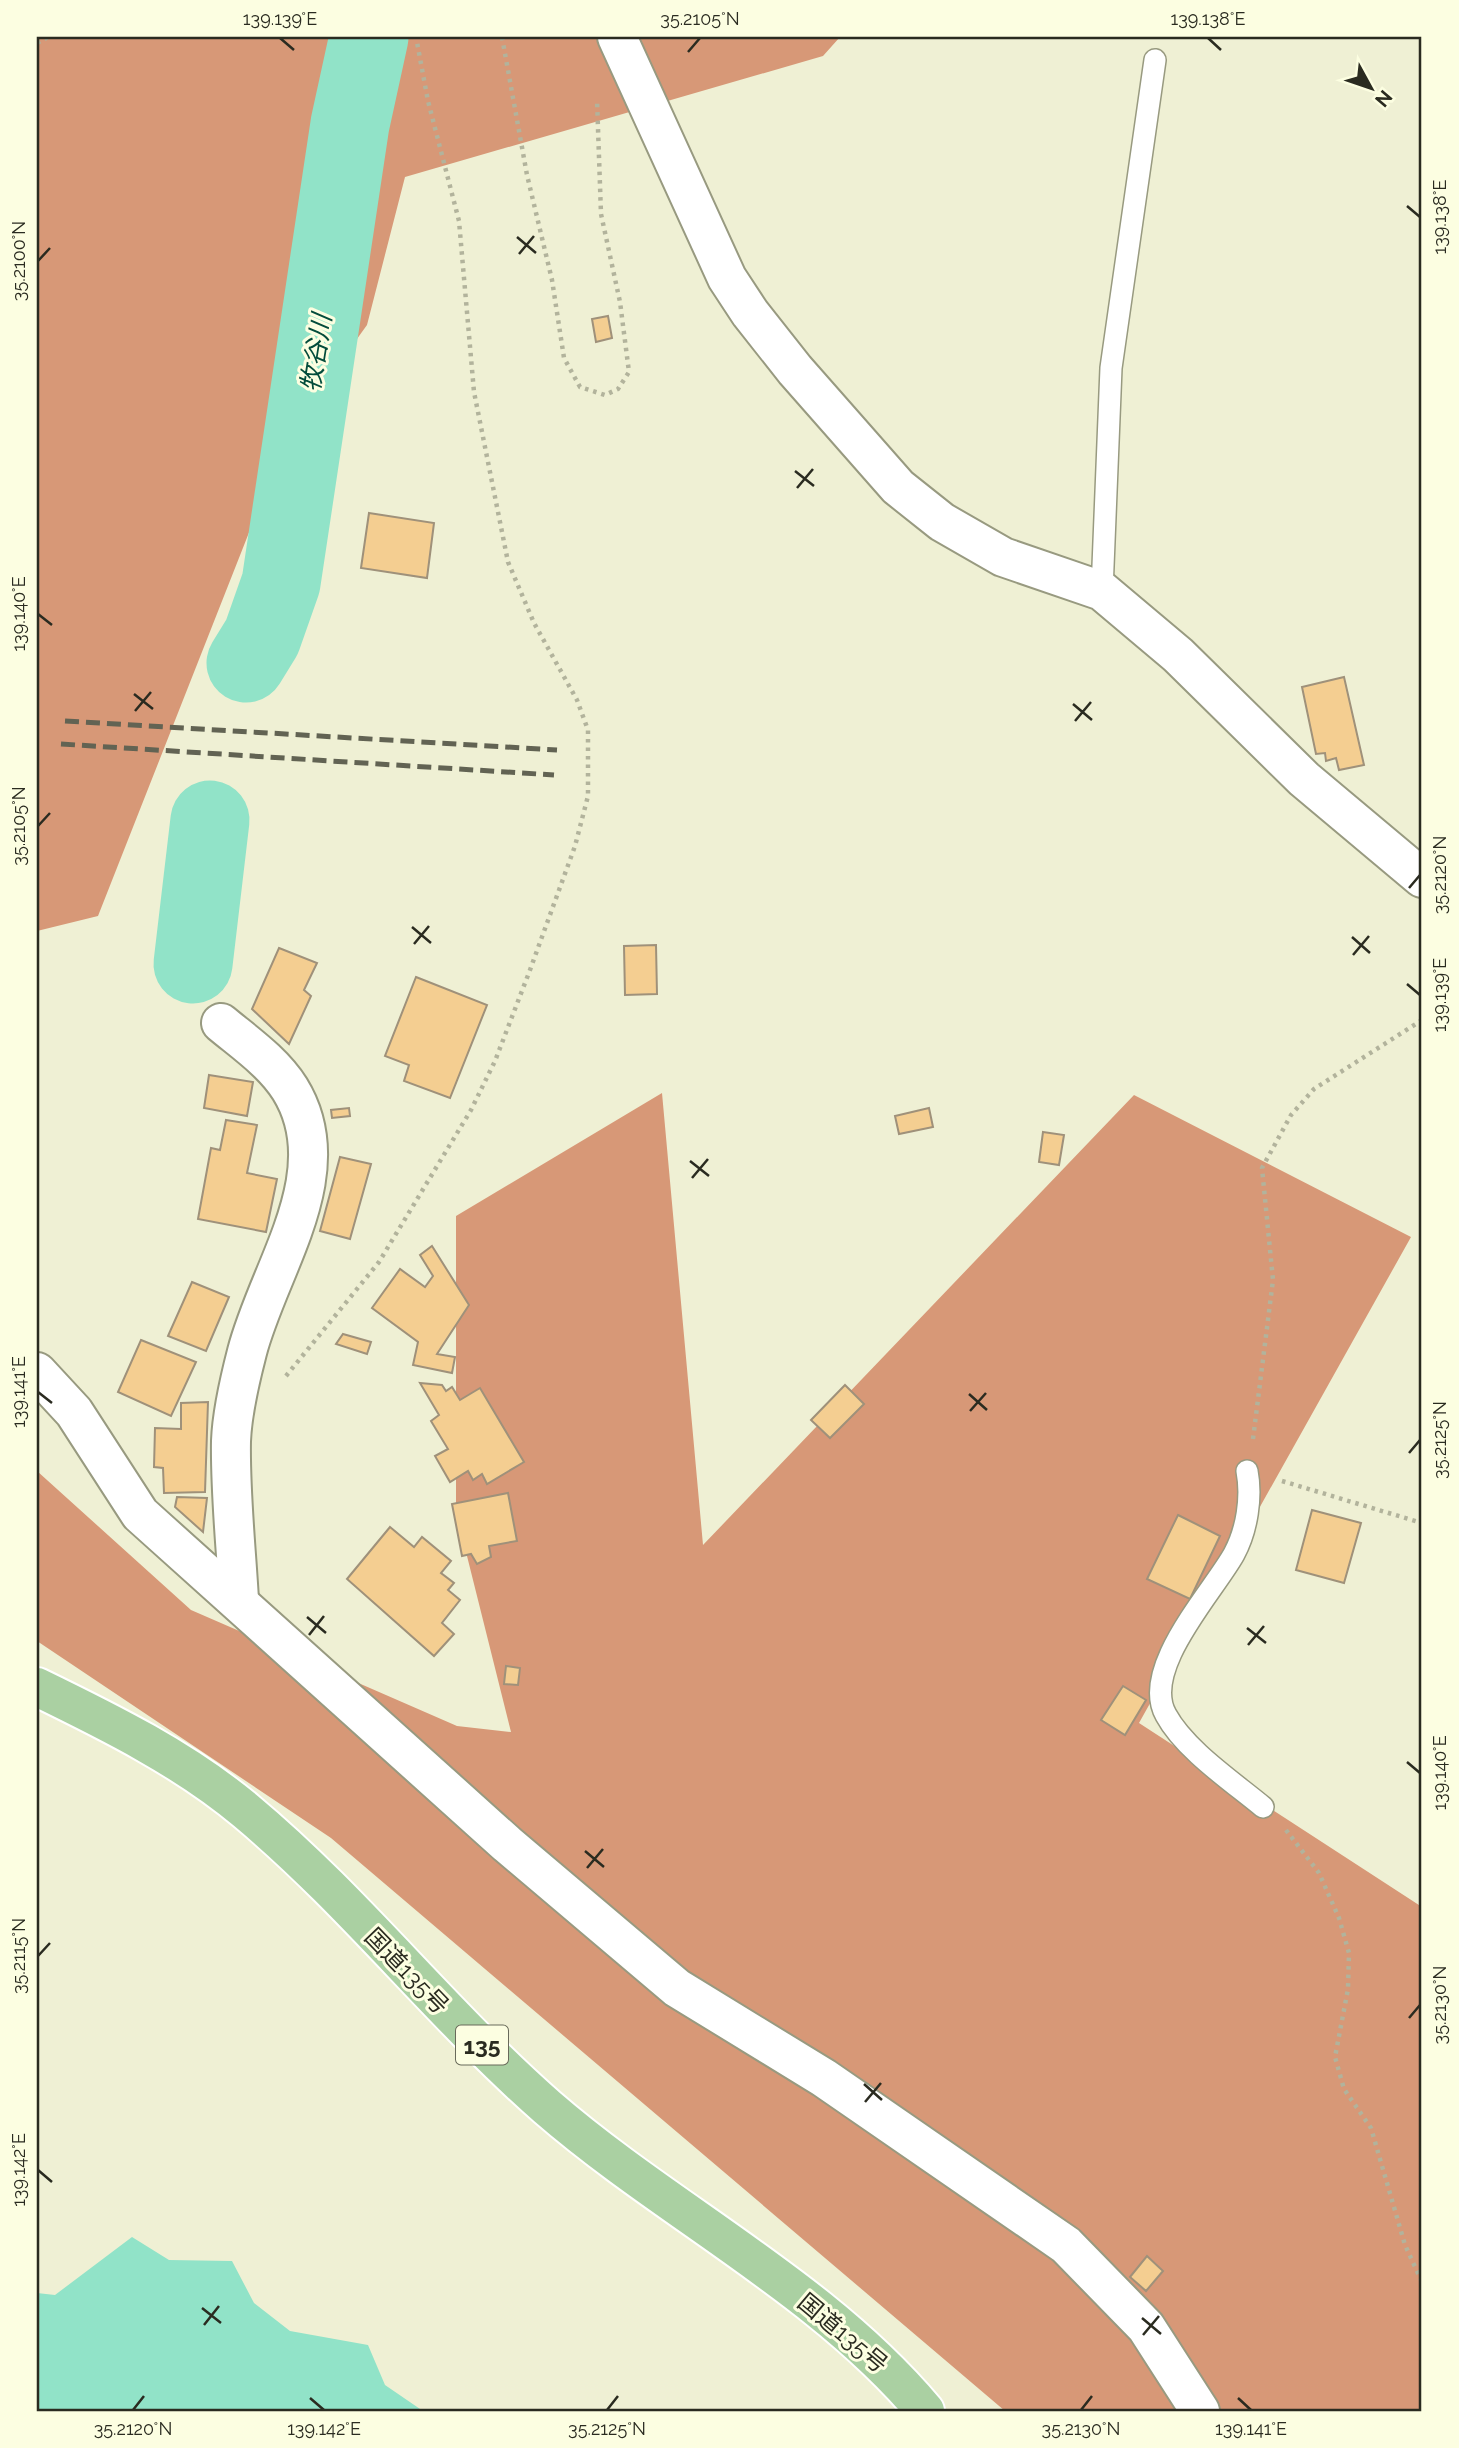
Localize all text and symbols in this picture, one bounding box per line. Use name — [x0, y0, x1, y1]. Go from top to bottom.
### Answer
text: 139.139°E — [243, 8, 317, 29]
text: 35.2105°N — [660, 8, 740, 29]
text: 139.138°E — [1170, 8, 1246, 29]
north arrow — [1336, 52, 1406, 122]
text: N — [1371, 86, 1397, 112]
text: 139.138°E — [1429, 179, 1450, 255]
text: 35.2100°N — [8, 221, 29, 301]
water label: 牧谷川 — [295, 309, 337, 394]
text: 139.140°E — [8, 576, 29, 652]
text: 35.2105°N — [8, 786, 29, 866]
text: 35.2120°N — [1429, 836, 1450, 914]
text: 139.139°E — [1429, 958, 1450, 1032]
text: 139.141°E — [8, 1356, 29, 1428]
text: 35.2125°N — [1429, 1401, 1450, 1479]
text: 139.140°E — [1429, 1735, 1450, 1811]
text: 35.2115°N — [8, 1918, 29, 1994]
street label: 国道135号 — [359, 1922, 455, 2020]
text: 35.2130°N — [1429, 1966, 1450, 2044]
road number: 135 — [456, 2026, 508, 2064]
text: 139.142°E — [8, 2133, 29, 2207]
street label: 国道135号 — [792, 2287, 894, 2379]
text: 35.2120°N — [94, 2418, 172, 2439]
text: 139.142°E — [287, 2418, 361, 2439]
text: 35.2125°N — [568, 2418, 646, 2439]
text: 35.2130°N — [1042, 2418, 1120, 2439]
text: 139.141°E — [1215, 2418, 1287, 2439]

